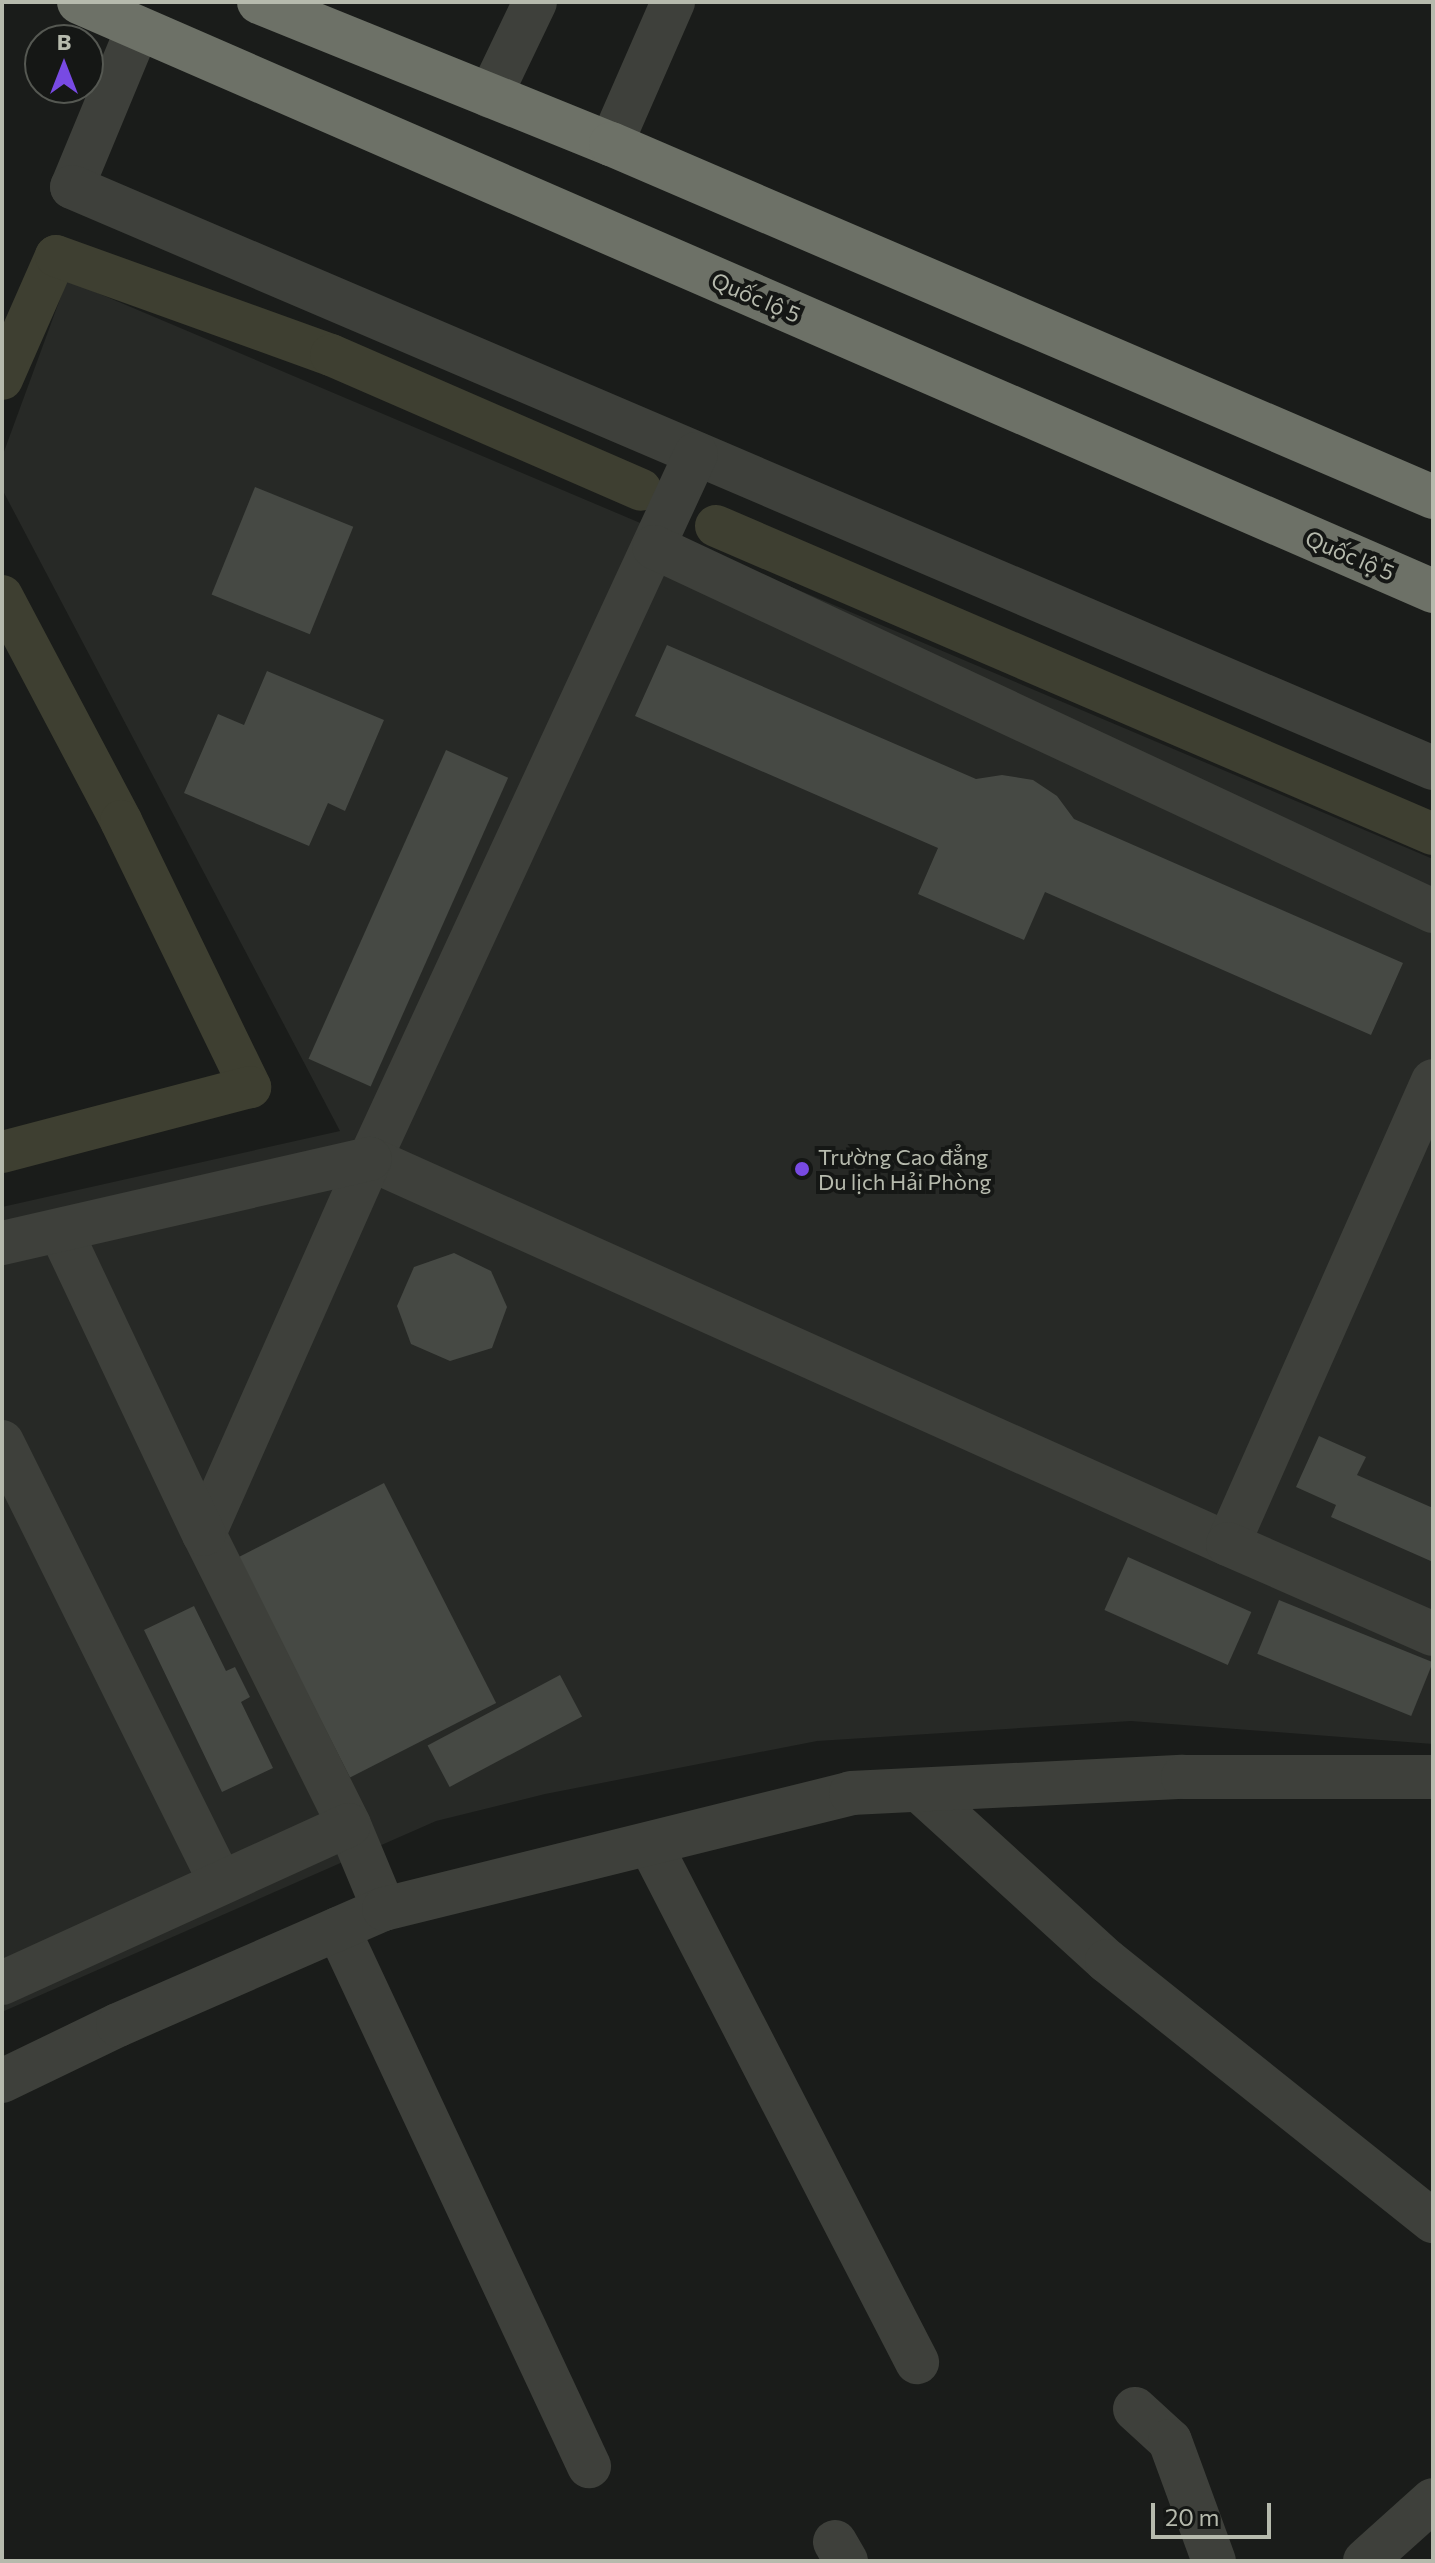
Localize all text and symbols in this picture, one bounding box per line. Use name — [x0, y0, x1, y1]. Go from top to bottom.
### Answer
north arrow — [24, 24, 104, 104]
text: B — [57, 28, 71, 55]
street label: Quốc lộ 5 — [708, 266, 804, 328]
street label: Quốc lộ 5 — [1302, 524, 1398, 586]
place label: Trường Cao đẳng Du lịch Hải Phòng — [818, 1143, 991, 1194]
marker: Trường Cao đẳng Du lịch Hải Phòng — [793, 1160, 811, 1178]
scale bar — [1155, 2487, 1275, 2537]
text: 20 m — [1165, 2502, 1219, 2531]

